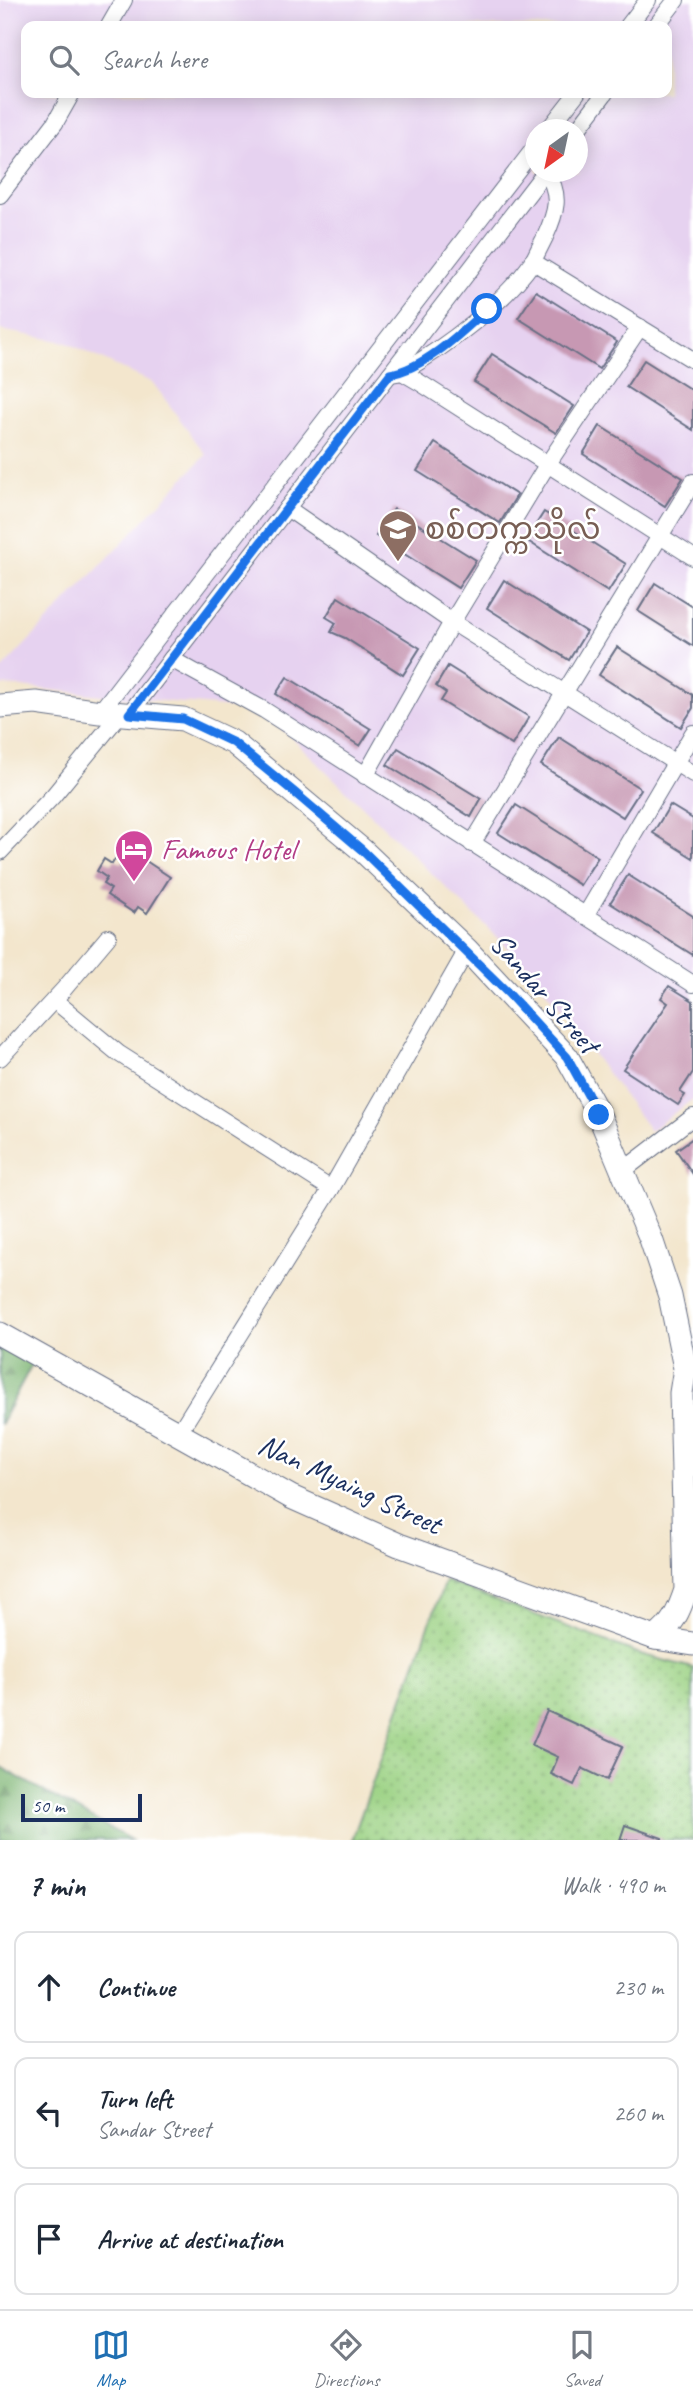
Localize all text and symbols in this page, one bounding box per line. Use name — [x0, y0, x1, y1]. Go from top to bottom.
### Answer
search box — [21, 21, 672, 98]
icon: search — [45, 41, 83, 79]
text: Search here — [101, 43, 207, 76]
north arrow — [525, 119, 588, 182]
route start — [471, 293, 502, 324]
place label: စစ်‌တက္ကသိုလ် — [425, 507, 600, 554]
school or university icon: စစ်‌တက္ကသိုလ် — [377, 508, 419, 563]
hotel icon: Famous Hotel — [113, 828, 155, 883]
place label: Famous Hotel — [161, 830, 300, 868]
street label: Sandar Street — [482, 925, 611, 1064]
route end — [583, 1099, 614, 1130]
street label: Nan Myaing Street — [252, 1425, 450, 1544]
scale bar — [21, 1791, 142, 1823]
text: 50 m — [32, 1794, 64, 1818]
text: 7 min — [28, 1867, 85, 1905]
text: Walk · 490 m — [561, 1871, 665, 1900]
icon: ahead — [30, 1968, 68, 2006]
text: Continue — [97, 1971, 175, 2004]
text: 230 m — [614, 1973, 663, 2002]
text: Turn left — [97, 2082, 172, 2115]
icon: left — [30, 2094, 68, 2132]
text: 260 m — [614, 2099, 663, 2128]
text: Sandar Street — [97, 2115, 211, 2144]
icon: arrive — [30, 2220, 68, 2258]
text: Arrive at destination — [97, 2223, 283, 2256]
tab: Map — [92, 2326, 130, 2392]
tab: Directions — [313, 2326, 380, 2392]
tab: Saved — [563, 2326, 601, 2392]

